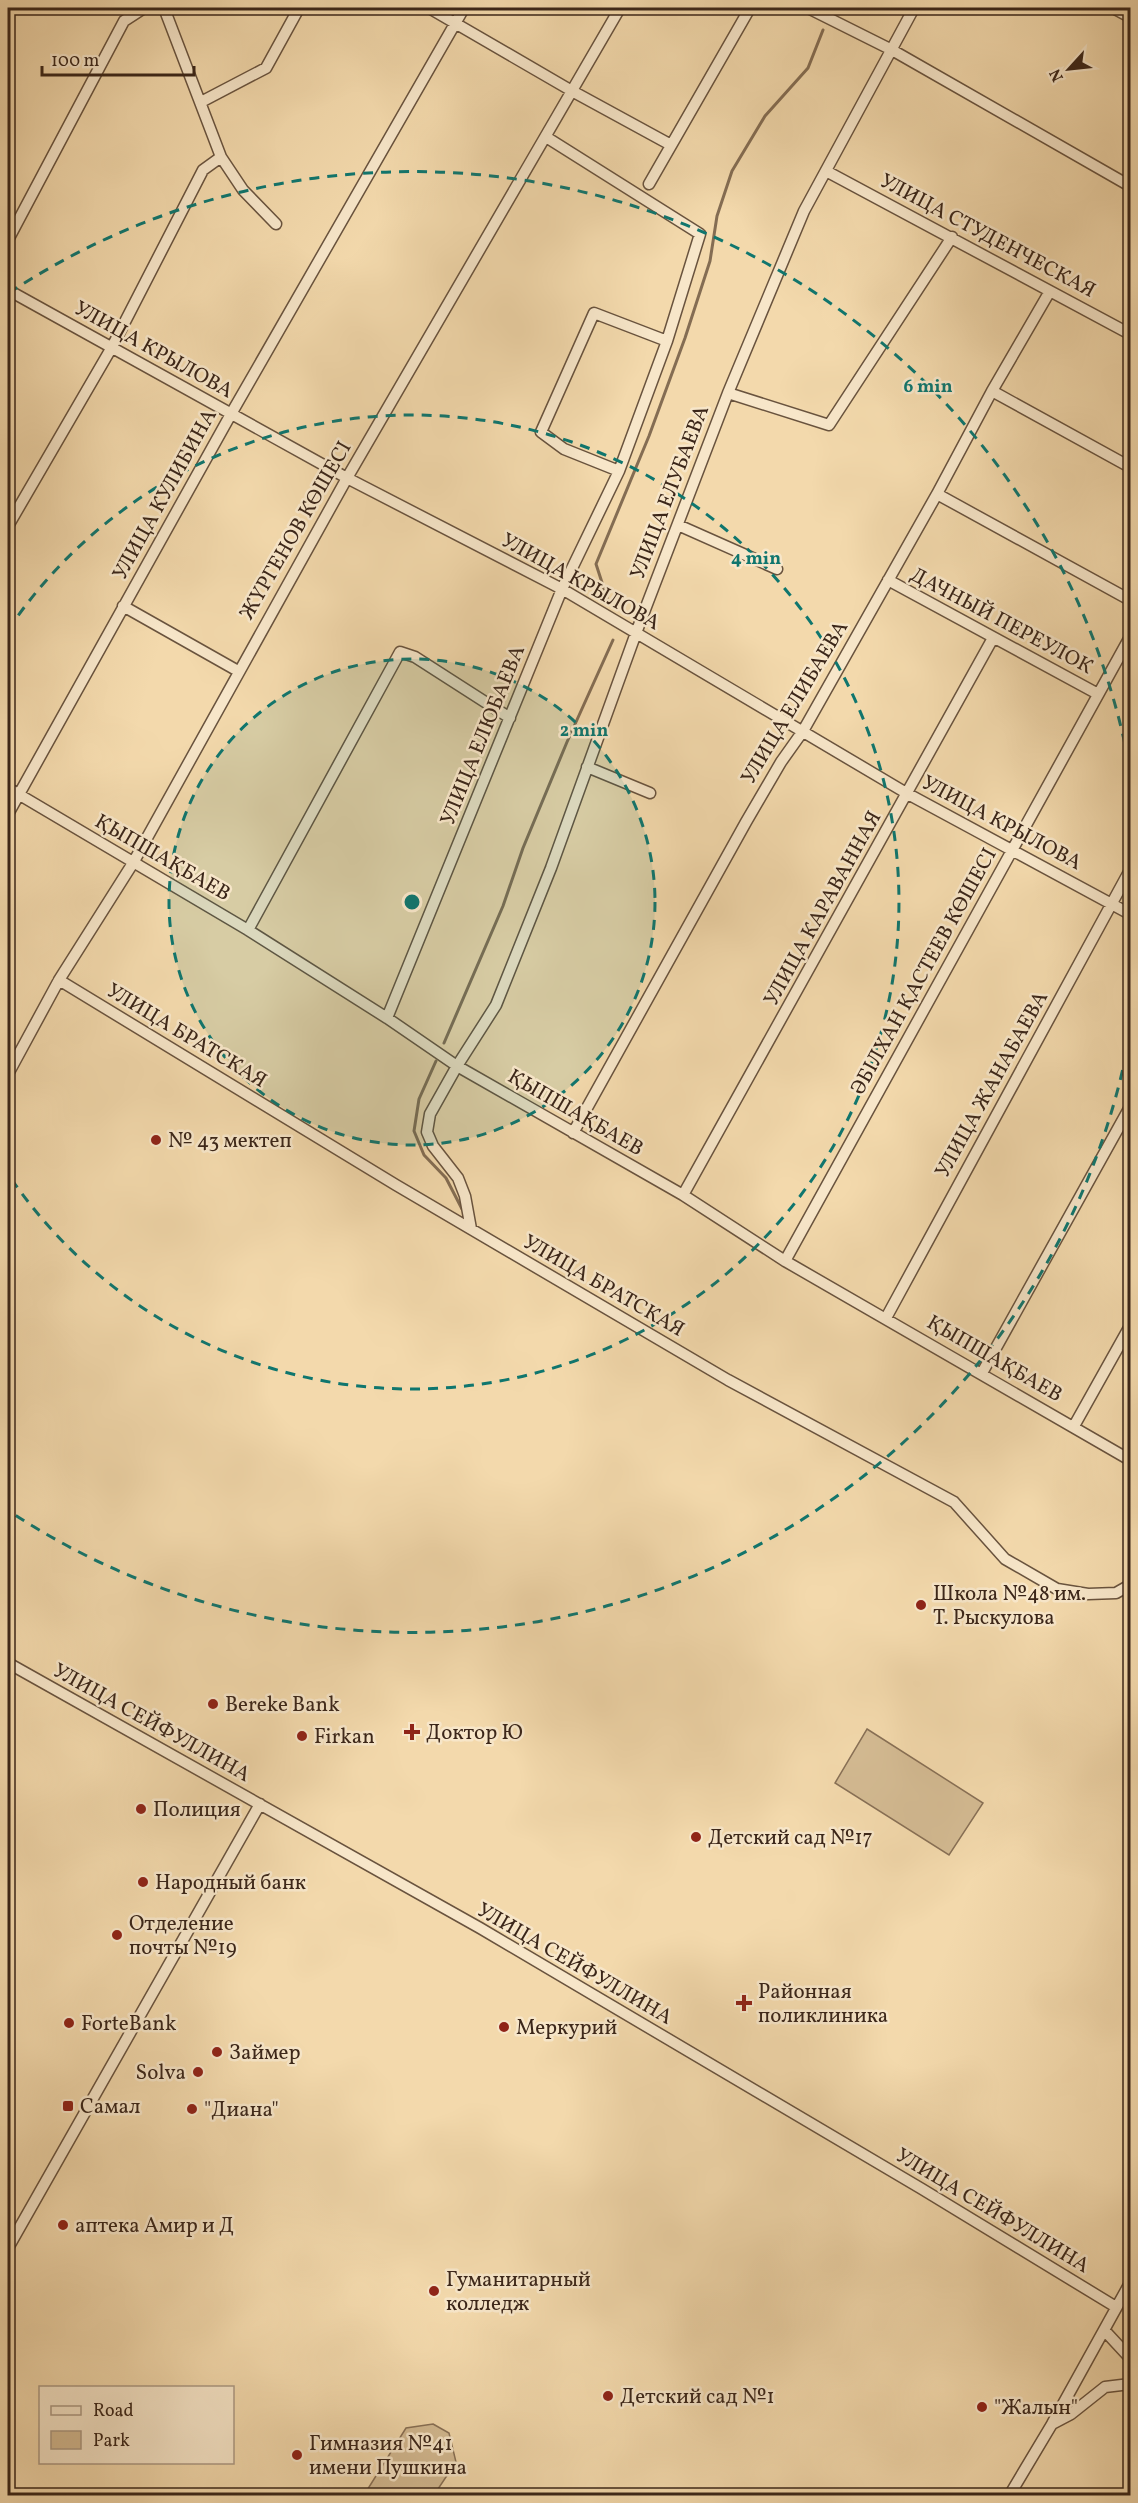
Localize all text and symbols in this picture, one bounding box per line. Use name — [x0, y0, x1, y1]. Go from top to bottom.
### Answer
scale bar — [42, 39, 194, 77]
north arrow — [1039, 39, 1099, 99]
text: 100 m — [51, 49, 100, 74]
text: N — [1045, 64, 1070, 85]
street label: УЛИЦА СТУДЕНЧЕСКАЯ — [874, 167, 1100, 306]
street label: УЛИЦА КРЫЛОВА — [68, 294, 238, 406]
text: 6 min — [903, 375, 953, 400]
street label: УЛИЦА ЕЛУБАЕВА — [624, 401, 717, 584]
street label: УЛИЦА КУЛИБИНА — [106, 404, 225, 586]
street label: ЖҮРГЕНОВ КӨШЕСІ — [233, 436, 359, 626]
street label: УЛИЦА КРЫЛОВА — [495, 526, 665, 638]
text: 4 min — [731, 547, 781, 572]
street label: ДАЧНЫЙ ПЕРЕУЛОК — [905, 561, 1098, 682]
street label: УЛИЦА ЕЛИБАЕВА — [735, 615, 856, 790]
street label: УЛИЦА ЕЛЮБАЕВА — [434, 641, 533, 830]
text: 2 min — [560, 719, 608, 744]
street label: УЛИЦА КРЫЛОВА — [916, 769, 1087, 878]
street label: УЛИЦА КАРАВАННАЯ — [758, 806, 889, 1012]
street label: ҚЫПШАҚБАЕВ — [89, 808, 235, 909]
street label: ӘБІЛХАН ҚАСТЕЕВ КӨШЕСІ — [844, 843, 1004, 1100]
centre of rings — [402, 892, 422, 912]
street label: УЛИЦА БРАТСКАЯ — [100, 977, 272, 1096]
street label: УЛИЦА ЖАНАБАЕВА — [929, 986, 1056, 1183]
street label: ҚЫПШАҚБАЕВ — [502, 1063, 648, 1164]
place label: № 43 мектеп — [168, 1127, 292, 1156]
marker: № 43 мектеп — [149, 1133, 163, 1147]
street label: УЛИЦА БРАТСКАЯ — [517, 1228, 690, 1345]
street label: ҚЫПШАҚБАЕВ — [921, 1309, 1067, 1410]
place label: Школа №48 им. Т. Рыскулова — [933, 1580, 1086, 1633]
marker: Школа №48 им. Т. Рыскулова — [914, 1598, 928, 1612]
street label: УЛИЦА СЕЙФУЛЛИНА — [47, 1657, 256, 1790]
place label: Bereke Bank — [225, 1691, 340, 1720]
marker: Bereke Bank — [206, 1697, 220, 1711]
place label: Доктор Ю — [426, 1719, 523, 1748]
place label: Firkan — [314, 1723, 375, 1752]
marker: Доктор Ю — [403, 1723, 421, 1741]
marker: Firkan — [295, 1729, 309, 1743]
place label: Полиция — [153, 1796, 241, 1825]
marker: Полиция — [134, 1802, 148, 1816]
place label: Детский сад №17 — [708, 1824, 873, 1853]
marker: Детский сад №17 — [689, 1830, 703, 1844]
place label: Народный банк — [155, 1869, 306, 1898]
marker: Народный банк — [136, 1875, 150, 1889]
street label: УЛИЦА СЕЙФУЛЛИНА — [471, 1896, 678, 2032]
place label: Отделение почты №19 — [129, 1910, 237, 1963]
marker: Отделение почты №19 — [110, 1928, 124, 1942]
place label: Районная поликлиника — [758, 1978, 888, 2031]
marker: Районная поликлиника — [735, 1994, 753, 2012]
place label: ForteBank — [81, 2010, 177, 2039]
place label: Меркурий — [516, 2014, 617, 2043]
marker: ForteBank — [62, 2016, 76, 2030]
marker: Меркурий — [497, 2020, 511, 2034]
place label: Займер — [229, 2039, 301, 2068]
marker: Займер — [210, 2045, 224, 2059]
place label: Solva — [136, 2059, 186, 2088]
marker: Solva — [191, 2065, 205, 2079]
place label: Самал — [80, 2093, 140, 2122]
place label: "Диана" — [204, 2096, 279, 2125]
marker: Самал — [61, 2099, 75, 2113]
marker: "Диана" — [185, 2102, 199, 2116]
street label: УЛИЦА СЕЙФУЛЛИНА — [890, 2142, 1095, 2281]
place label: аптека Амир и Д — [75, 2212, 234, 2241]
marker: аптека Амир и Д — [56, 2218, 70, 2232]
place label: Гуманитарный колледж — [446, 2266, 591, 2319]
marker: Гуманитарный колледж — [427, 2284, 441, 2298]
place label: Детский сад №1 — [620, 2383, 775, 2412]
legend — [39, 2386, 234, 2464]
marker: Детский сад №1 — [601, 2389, 615, 2403]
place label: "Жалын" — [994, 2394, 1078, 2423]
text: Road — [93, 2399, 134, 2424]
marker: "Жалын" — [975, 2400, 989, 2414]
text: Park — [93, 2429, 130, 2454]
place label: Гимназия №41 имени Пушкина — [309, 2430, 467, 2483]
marker: Гимназия №41 имени Пушкина — [290, 2448, 304, 2462]

